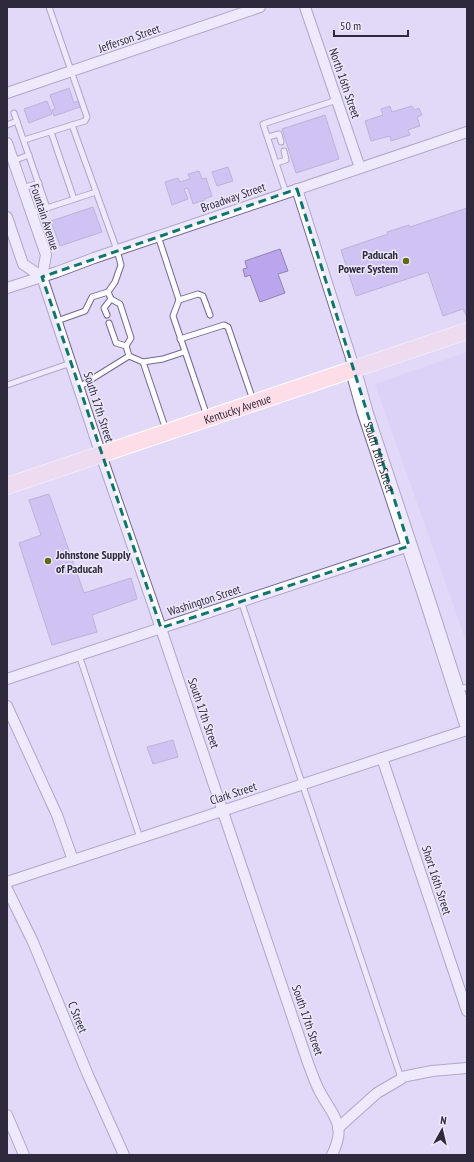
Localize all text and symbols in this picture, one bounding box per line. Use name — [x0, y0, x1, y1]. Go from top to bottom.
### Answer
scale bar — [334, 12, 408, 38]
text: 50 m — [340, 18, 361, 33]
street label: Jefferson Street — [95, 20, 162, 56]
street label: North 16th Street — [326, 46, 364, 121]
street label: Broadway Street — [199, 179, 268, 215]
street label: Fountain Avenue — [27, 182, 63, 252]
place label: Paducah Power System — [338, 247, 398, 276]
marker: Paducah Power System — [401, 256, 411, 266]
street label: South 17th Street — [81, 370, 118, 445]
street label: Kentucky Avenue — [202, 390, 273, 427]
street label: South 16th Street — [361, 420, 399, 495]
place label: Johnstone Supply of Paducah — [55, 547, 131, 576]
marker: Johnstone Supply of Paducah — [43, 556, 53, 566]
street label: Washington Street — [166, 581, 243, 619]
street label: South 17th Street — [185, 676, 223, 751]
street label: Clark Street — [208, 778, 259, 808]
street label: Short 16th Street — [419, 844, 455, 917]
street label: South 17th Street — [289, 983, 327, 1058]
street label: C Street — [65, 999, 91, 1036]
north arrow — [422, 1110, 462, 1150]
text: N — [439, 1113, 447, 1127]

